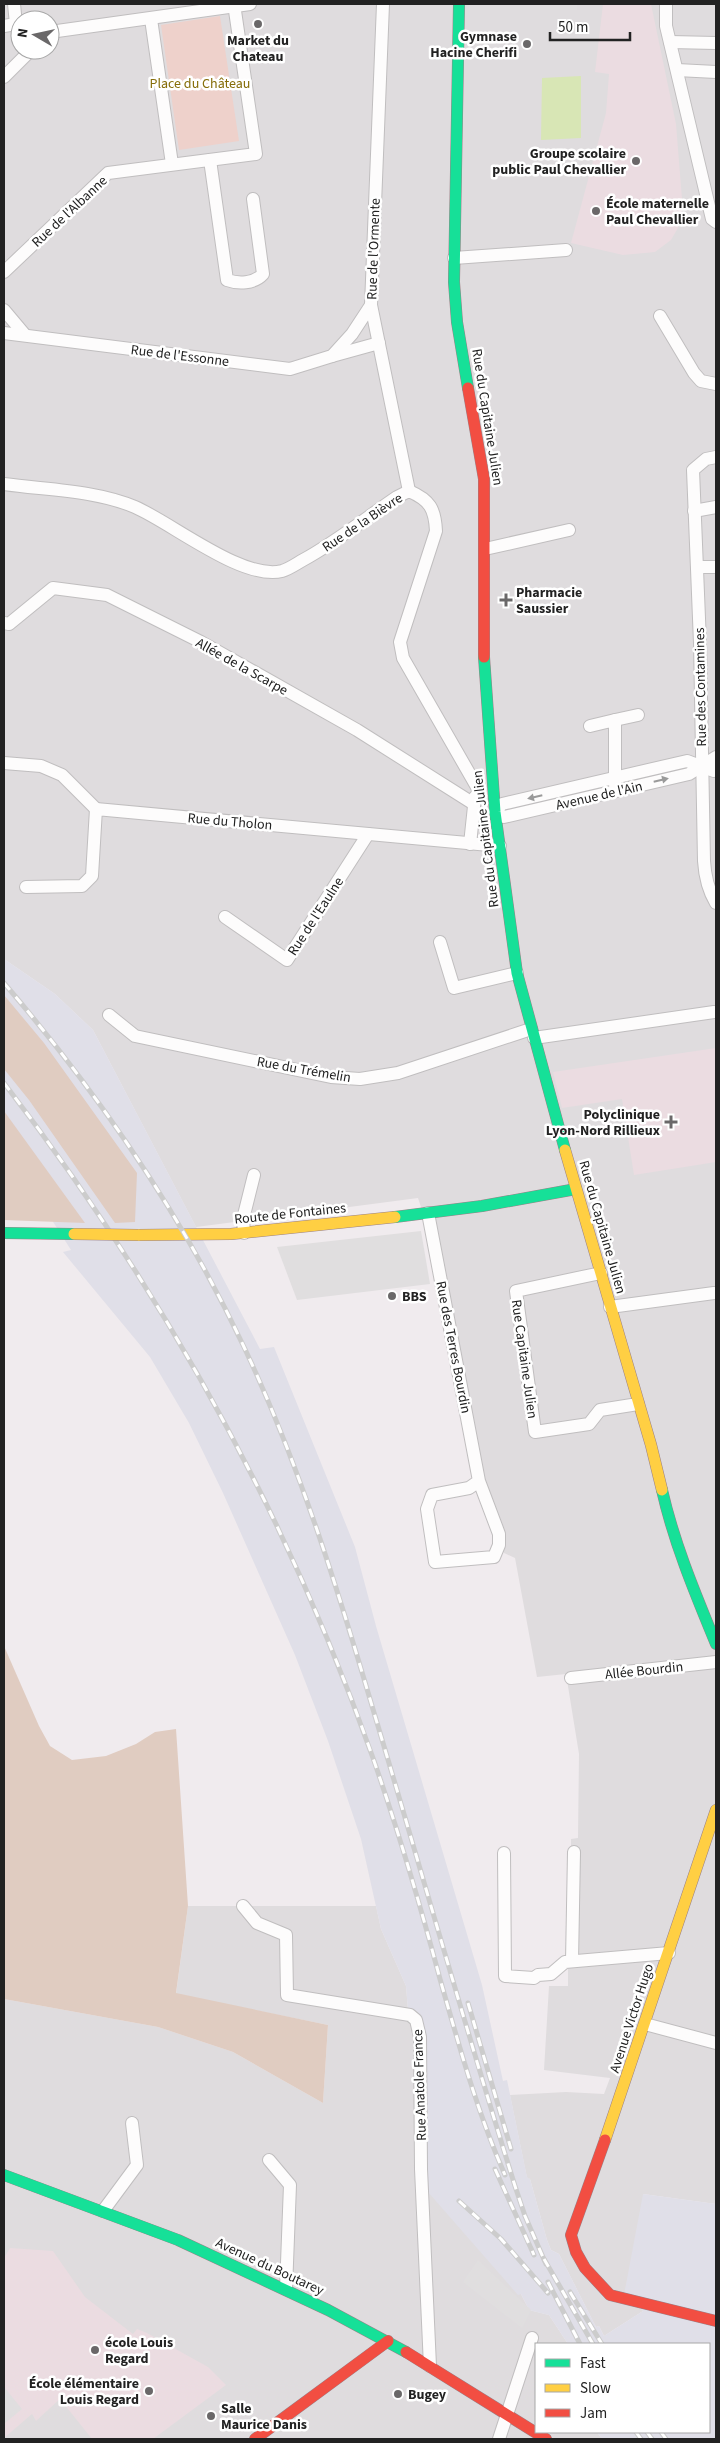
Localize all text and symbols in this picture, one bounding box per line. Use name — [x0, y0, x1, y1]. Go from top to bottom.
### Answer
north arrow — [10, 10, 60, 60]
scale bar — [550, 10, 630, 42]
text: 50 m — [558, 17, 588, 38]
marker: Market du Chateau — [252, 18, 264, 30]
text: N — [13, 27, 34, 39]
place label: Gymnase Hacine Cherifi — [430, 27, 517, 63]
place label: Market du Chateau — [227, 31, 289, 67]
marker: Gymnase Hacine Cherifi — [521, 38, 533, 50]
park label: Place du Château — [149, 74, 251, 94]
place label: Groupe scolaire public Paul Chevallier — [492, 144, 626, 180]
marker: Groupe scolaire public Paul Chevallier — [630, 155, 642, 167]
street label: Rue de l'Albanne — [27, 171, 112, 252]
place label: École maternelle Paul Chevallier — [606, 194, 709, 230]
street label: Rue de l'Ormente — [362, 198, 386, 300]
marker: École maternelle Paul Chevallier — [590, 205, 602, 217]
street label: Rue de l'Essonne — [130, 340, 230, 372]
street label: Rue du Capitaine Julien — [466, 347, 508, 487]
street label: Rue de la Bièvre — [318, 488, 407, 557]
place label: Pharmacie Saussier — [516, 583, 582, 619]
marker: Pharmacie Saussier — [500, 594, 512, 606]
street label: Rue des Contamines — [690, 627, 712, 747]
street label: Allée de la Scarpe — [192, 633, 291, 701]
street label: Rue du Capitaine Julien — [468, 769, 504, 909]
street label: Avenue de l'Ain — [554, 776, 645, 816]
one-way arrow — [653, 776, 668, 784]
one-way arrow — [528, 793, 543, 801]
street label: Rue du Tholon — [187, 808, 273, 836]
street label: Rue de l'Eaulne — [283, 873, 349, 960]
street label: Rue du Trémelin — [255, 1052, 352, 1088]
place label: Polyclinique Lyon-Nord Rillieux — [546, 1105, 660, 1141]
marker: Polyclinique Lyon-Nord Rillieux — [664, 1115, 678, 1129]
street label: Rue du Capitaine Julien — [573, 1158, 631, 1296]
street label: Route de Fontaines — [233, 1198, 347, 1230]
street label: Rue des Terres Bourdin — [430, 1279, 476, 1415]
place label: BBS — [402, 1287, 427, 1307]
marker: BBS — [386, 1290, 398, 1302]
street label: Rue Capitaine Julien — [506, 1298, 542, 1420]
street label: Allée Bourdin — [604, 1657, 684, 1685]
street label: Avenue Victor Hugo — [605, 1961, 659, 2076]
street label: Rue Anatole France — [408, 2029, 432, 2141]
street label: Avenue du Boutarey — [212, 2233, 327, 2301]
place label: école Louis Regard — [105, 2333, 173, 2369]
legend — [535, 2343, 710, 2433]
marker: école Louis Regard — [89, 2344, 101, 2356]
text: Fast — [580, 2353, 606, 2374]
place label: École élémentaire Louis Regard — [29, 2374, 139, 2410]
text: Slow — [580, 2378, 611, 2399]
marker: École élémentaire Louis Regard — [143, 2385, 155, 2397]
place label: Bugey — [408, 2385, 447, 2405]
marker: Bugey — [392, 2388, 404, 2400]
place label: Salle Maurice Danis — [221, 2399, 307, 2435]
text: Jam — [580, 2403, 607, 2424]
marker: Salle Maurice Danis — [205, 2410, 217, 2422]

